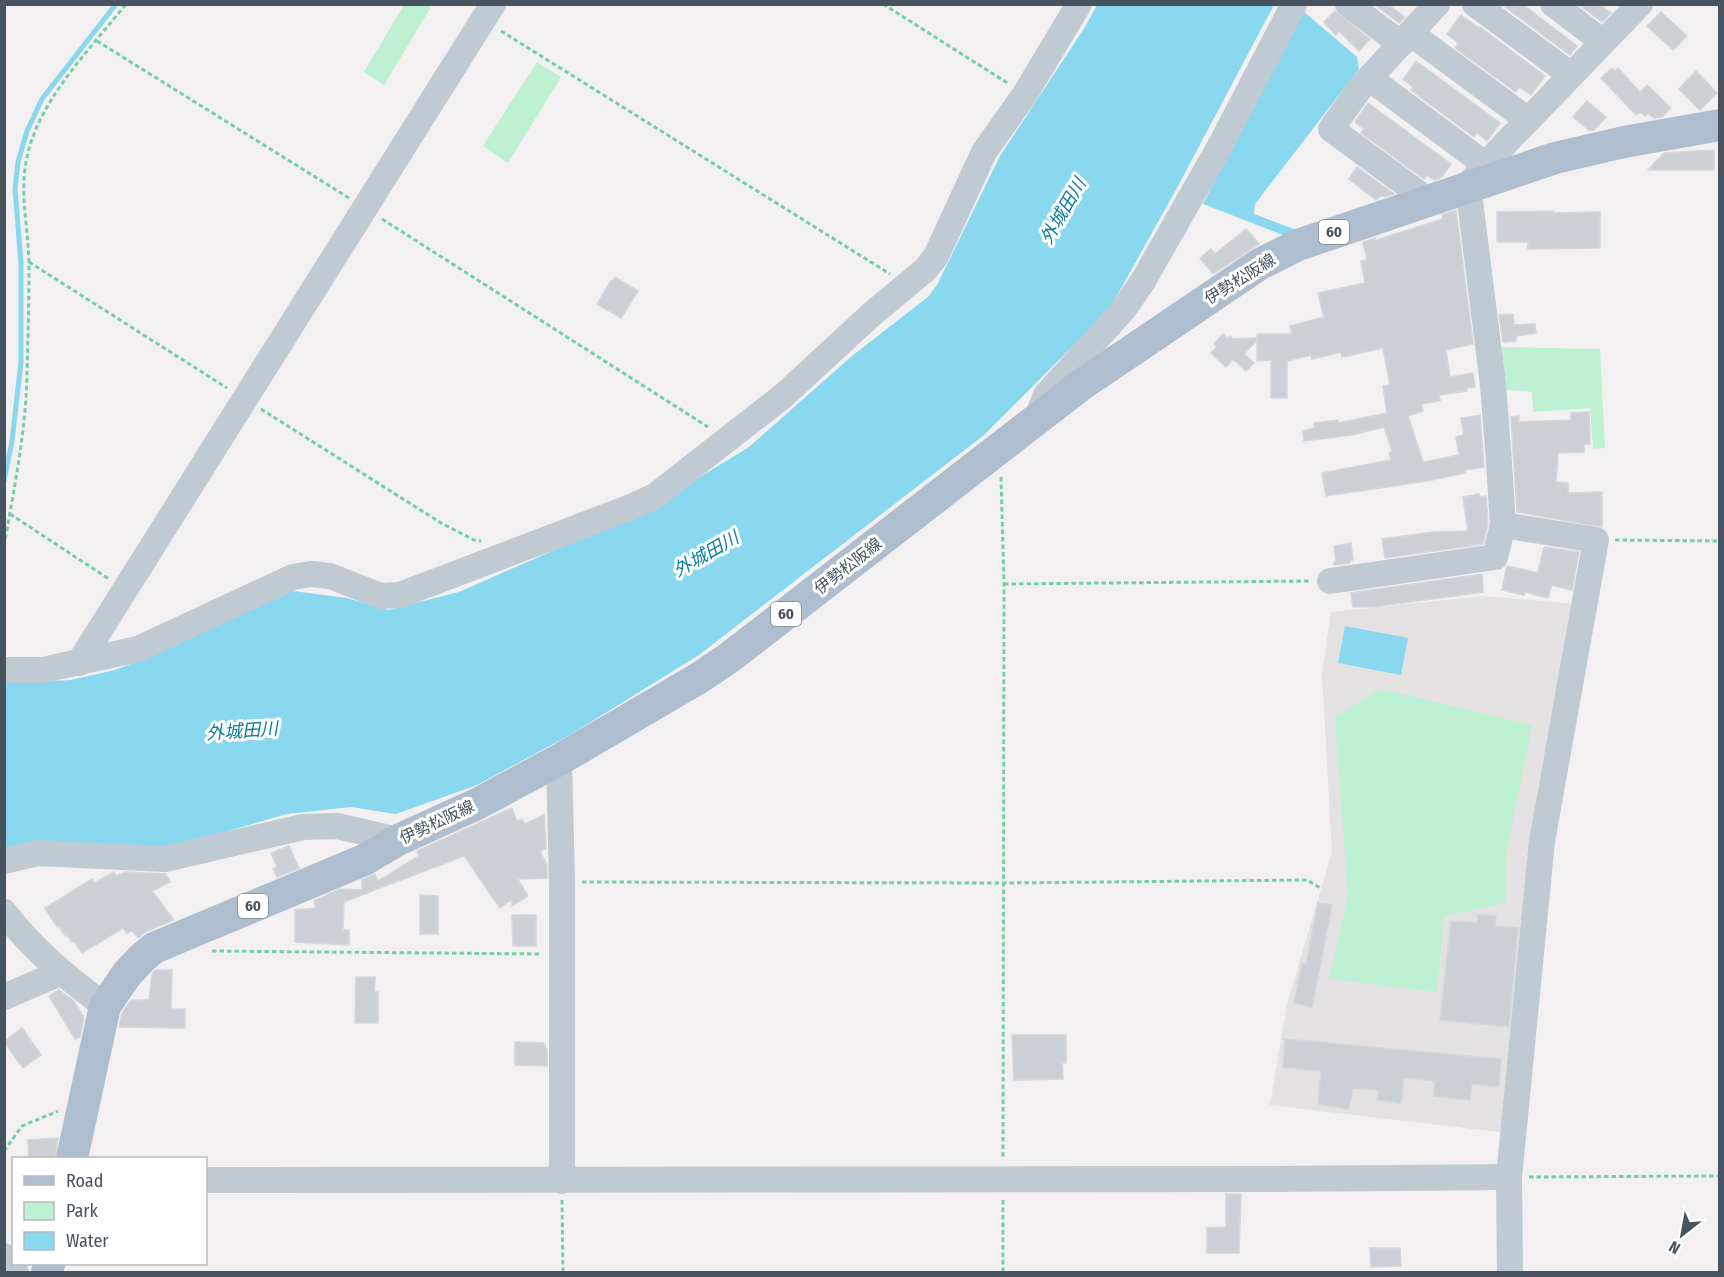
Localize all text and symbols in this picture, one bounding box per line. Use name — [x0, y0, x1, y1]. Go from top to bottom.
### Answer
water label: 外城田川 — [1035, 173, 1092, 248]
road number: 60 — [1319, 220, 1349, 244]
street label: 伊勢松阪線 — [1201, 250, 1279, 308]
water label: 外城田川 — [669, 525, 744, 582]
street label: 伊勢松阪線 — [811, 534, 885, 598]
road number: 60 — [771, 602, 801, 626]
water label: 外城田川 — [205, 717, 281, 744]
street label: 伊勢松阪線 — [397, 796, 477, 848]
road number: 60 — [238, 894, 268, 918]
legend — [12, 1157, 207, 1265]
text: Road — [66, 1170, 103, 1192]
text: Park — [66, 1200, 99, 1222]
north arrow — [1652, 1205, 1712, 1265]
text: Water — [66, 1230, 109, 1252]
text: N — [1666, 1237, 1684, 1258]

